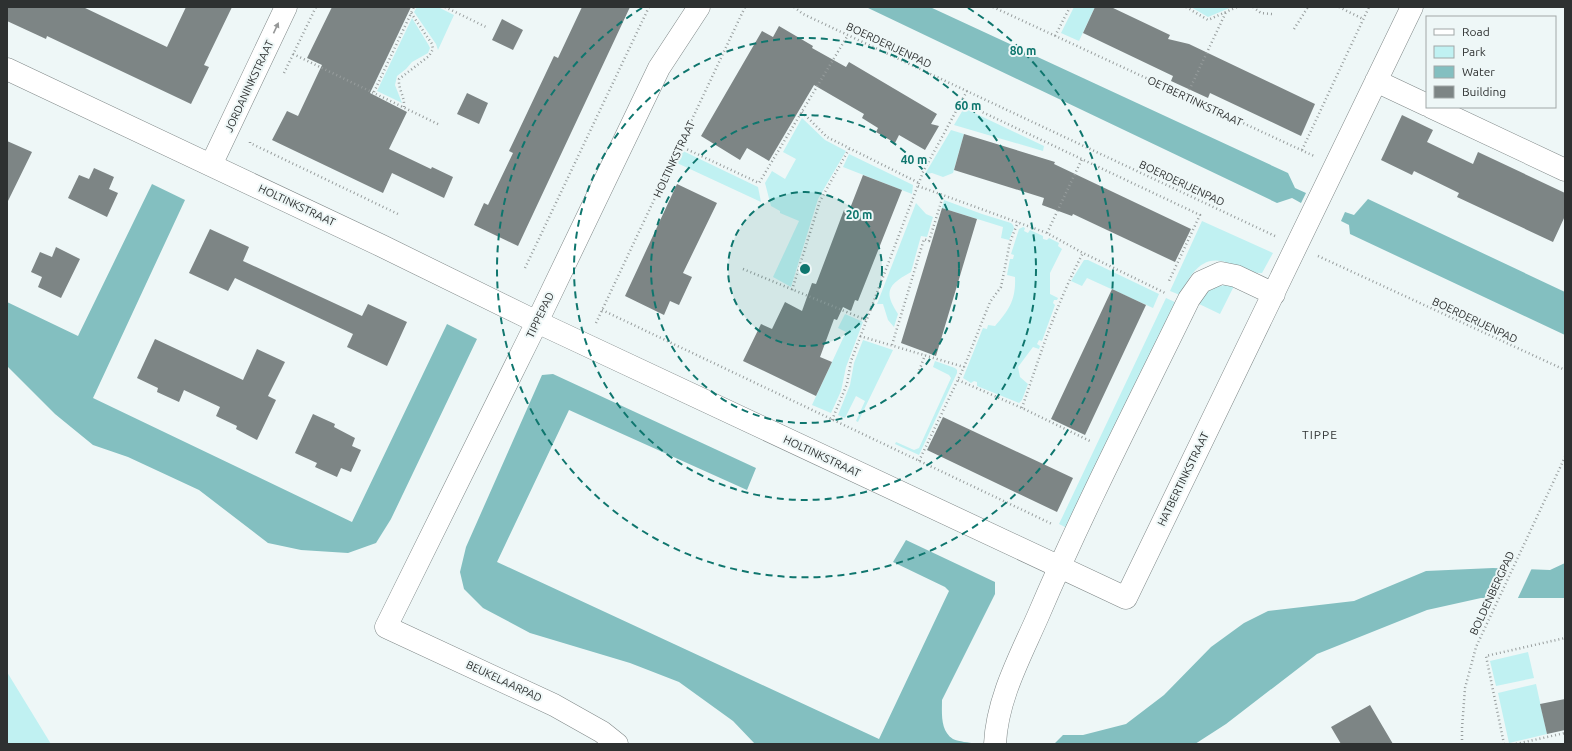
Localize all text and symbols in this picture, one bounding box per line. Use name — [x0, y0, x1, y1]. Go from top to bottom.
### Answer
legend — [1426, 16, 1556, 108]
street label: BOERDERIJENPAD — [844, 20, 934, 70]
one-way arrow — [273, 23, 279, 34]
text: Road — [1462, 25, 1490, 38]
street label: JORDANINKSTRAAT — [222, 38, 276, 134]
text: 80 m — [1010, 44, 1036, 57]
text: Park — [1462, 45, 1486, 58]
text: Water — [1462, 65, 1495, 78]
street label: OETBERTINKSTRAAT — [1146, 74, 1244, 128]
text: Building — [1462, 85, 1506, 98]
text: 60 m — [955, 99, 981, 112]
street label: HOLTINKSTRAAT — [651, 119, 697, 199]
text: 40 m — [901, 153, 927, 166]
street label: BOERDERIJENPAD — [1137, 158, 1227, 208]
street label: HOLTINKSTRAAT — [257, 182, 337, 228]
text: 20 m — [846, 208, 872, 221]
centre of rings — [798, 262, 812, 276]
street label: TIPPEPAD — [524, 290, 556, 340]
street label: BOERDERIJENPAD — [1430, 295, 1520, 345]
district label: TIPPE — [1302, 428, 1338, 441]
street label: HATBERTINKSTRAAT — [1155, 430, 1211, 528]
street label: HOLTINKSTRAAT — [782, 433, 862, 479]
street label: BOLDENBERGPAD — [1467, 549, 1517, 637]
street label: BEUKELAARPAD — [464, 658, 544, 704]

